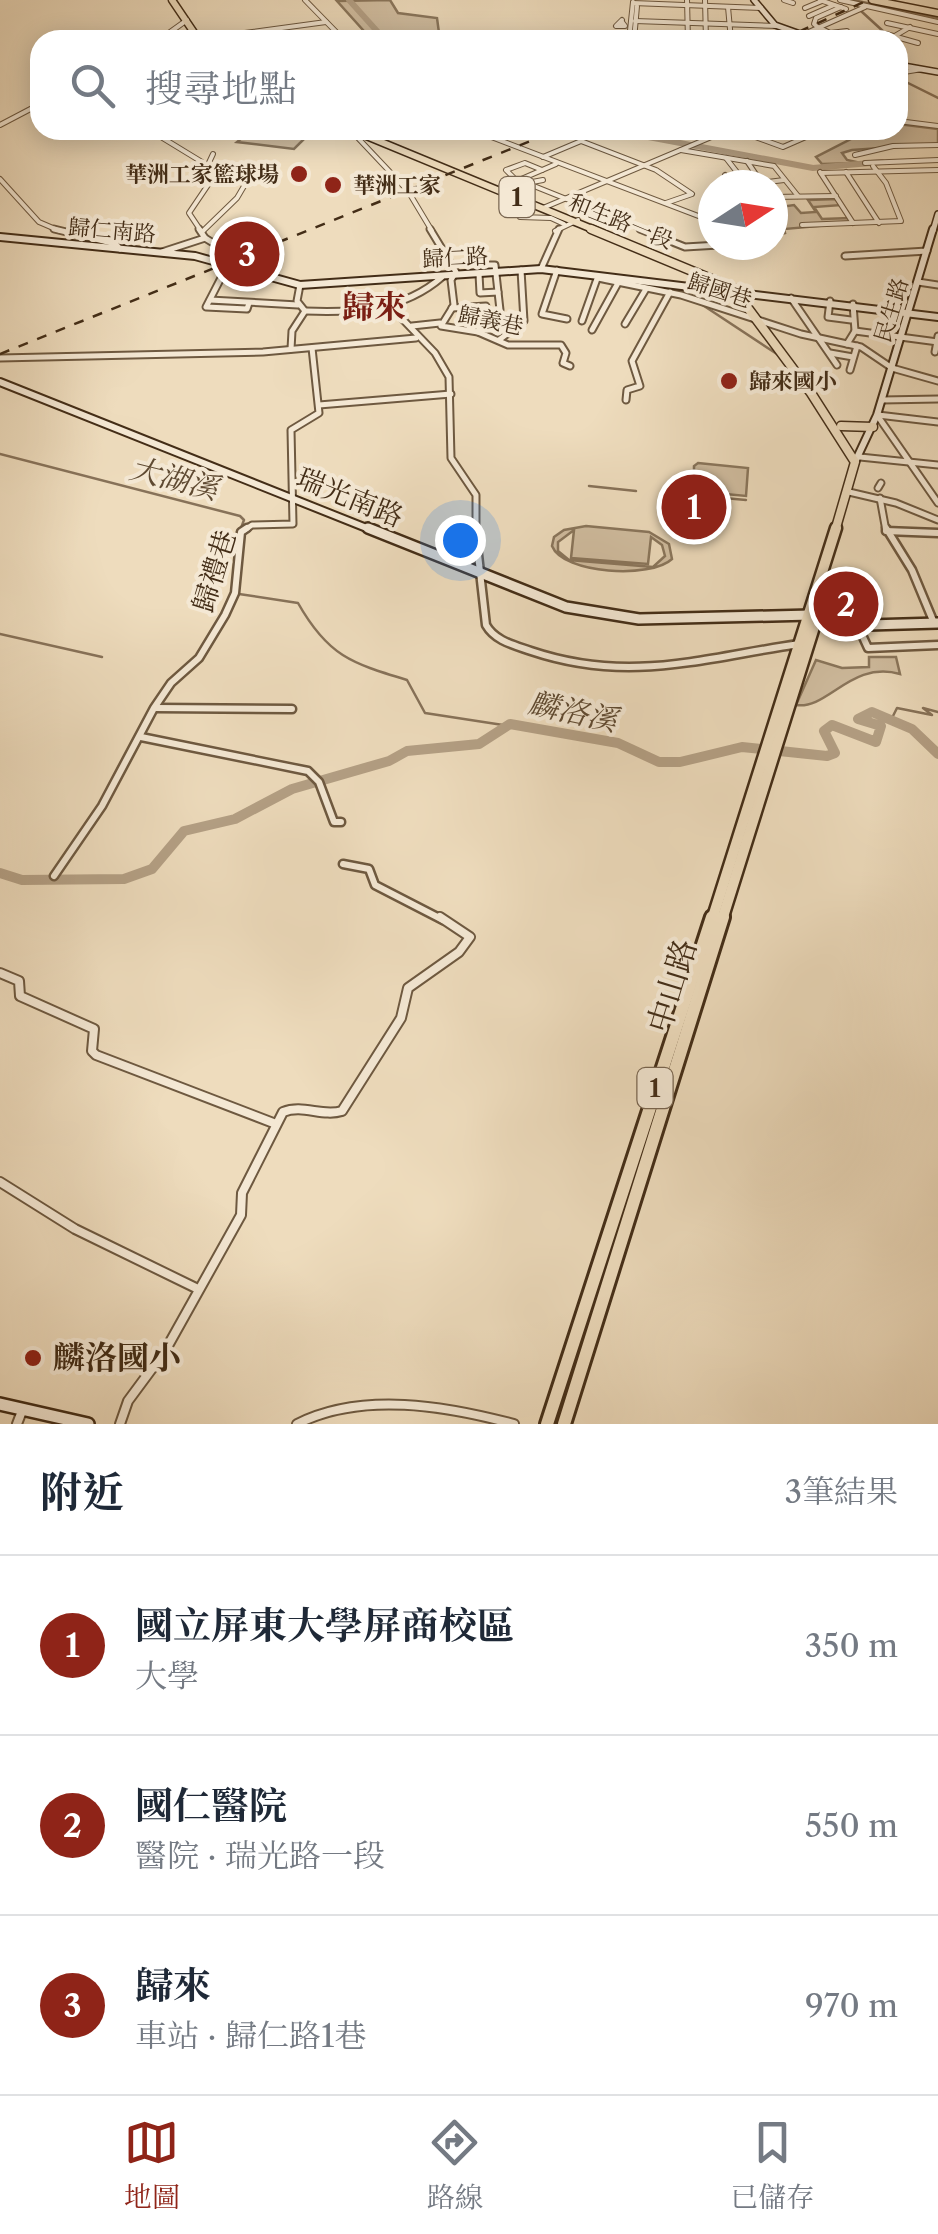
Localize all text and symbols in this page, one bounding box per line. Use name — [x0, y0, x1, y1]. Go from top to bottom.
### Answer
search box — [30, 30, 908, 140]
icon: search — [65, 58, 120, 113]
text: 搜尋地點 — [145, 65, 297, 112]
place label: 華洲工家籃球場 — [125, 161, 279, 188]
marker: 華洲工家籃球場 — [288, 163, 310, 185]
north arrow — [698, 170, 788, 260]
place label: 華洲工家 — [353, 172, 441, 199]
marker: 華洲工家 — [322, 174, 344, 196]
road number: 1 — [500, 177, 534, 217]
street label: 和生路一段 — [565, 188, 677, 255]
street label: 歸仁南路 — [67, 213, 157, 248]
pin: 3 — [214, 216, 280, 292]
street label: 歸仁路 — [421, 242, 489, 273]
street label: 歸國巷 — [684, 267, 755, 314]
street label: 民生路 — [869, 275, 914, 346]
district label: 歸來 — [342, 287, 406, 326]
street label: 歸義巷 — [456, 300, 526, 341]
place label: 歸來國小 — [749, 368, 837, 395]
marker: 歸來國小 — [718, 370, 740, 392]
water label: 大湖溪 — [126, 450, 225, 508]
street label: 瑞光南路 — [292, 460, 408, 534]
pin: 1 — [662, 470, 726, 544]
your location — [435, 515, 486, 566]
street label: 歸禮巷 — [185, 526, 243, 616]
pin: 2 — [814, 566, 878, 642]
water label: 麟洛溪 — [525, 684, 624, 740]
street label: 中山路 — [639, 934, 704, 1037]
road number: 1 — [638, 1068, 672, 1108]
place label: 麟洛國小 — [53, 1338, 181, 1377]
marker: 麟洛國小 — [22, 1347, 44, 1369]
text: 附近 — [40, 1466, 124, 1518]
text: 3筆結果 — [784, 1472, 898, 1511]
text: 國立屏東大學屏商校區 — [135, 1602, 515, 1649]
text: 1 — [65, 1626, 80, 1665]
text: 350 m — [804, 1626, 898, 1665]
text: 大學 — [135, 1656, 199, 1695]
text: 國仁醫院 — [135, 1782, 287, 1829]
text: 2 — [63, 1806, 82, 1845]
text: 550 m — [805, 1806, 898, 1845]
text: 醫院 · 瑞光路一段 — [135, 1836, 385, 1875]
text: 歸來 — [135, 1962, 211, 2009]
text: 3 — [63, 1986, 82, 2025]
text: 970 m — [805, 1986, 898, 2025]
text: 車站 · 歸仁路1巷 — [135, 2016, 367, 2055]
tab: 地圖 — [124, 2115, 180, 2215]
tab: 路線 — [427, 2115, 483, 2215]
tab: 已儲存 — [730, 2115, 814, 2215]

